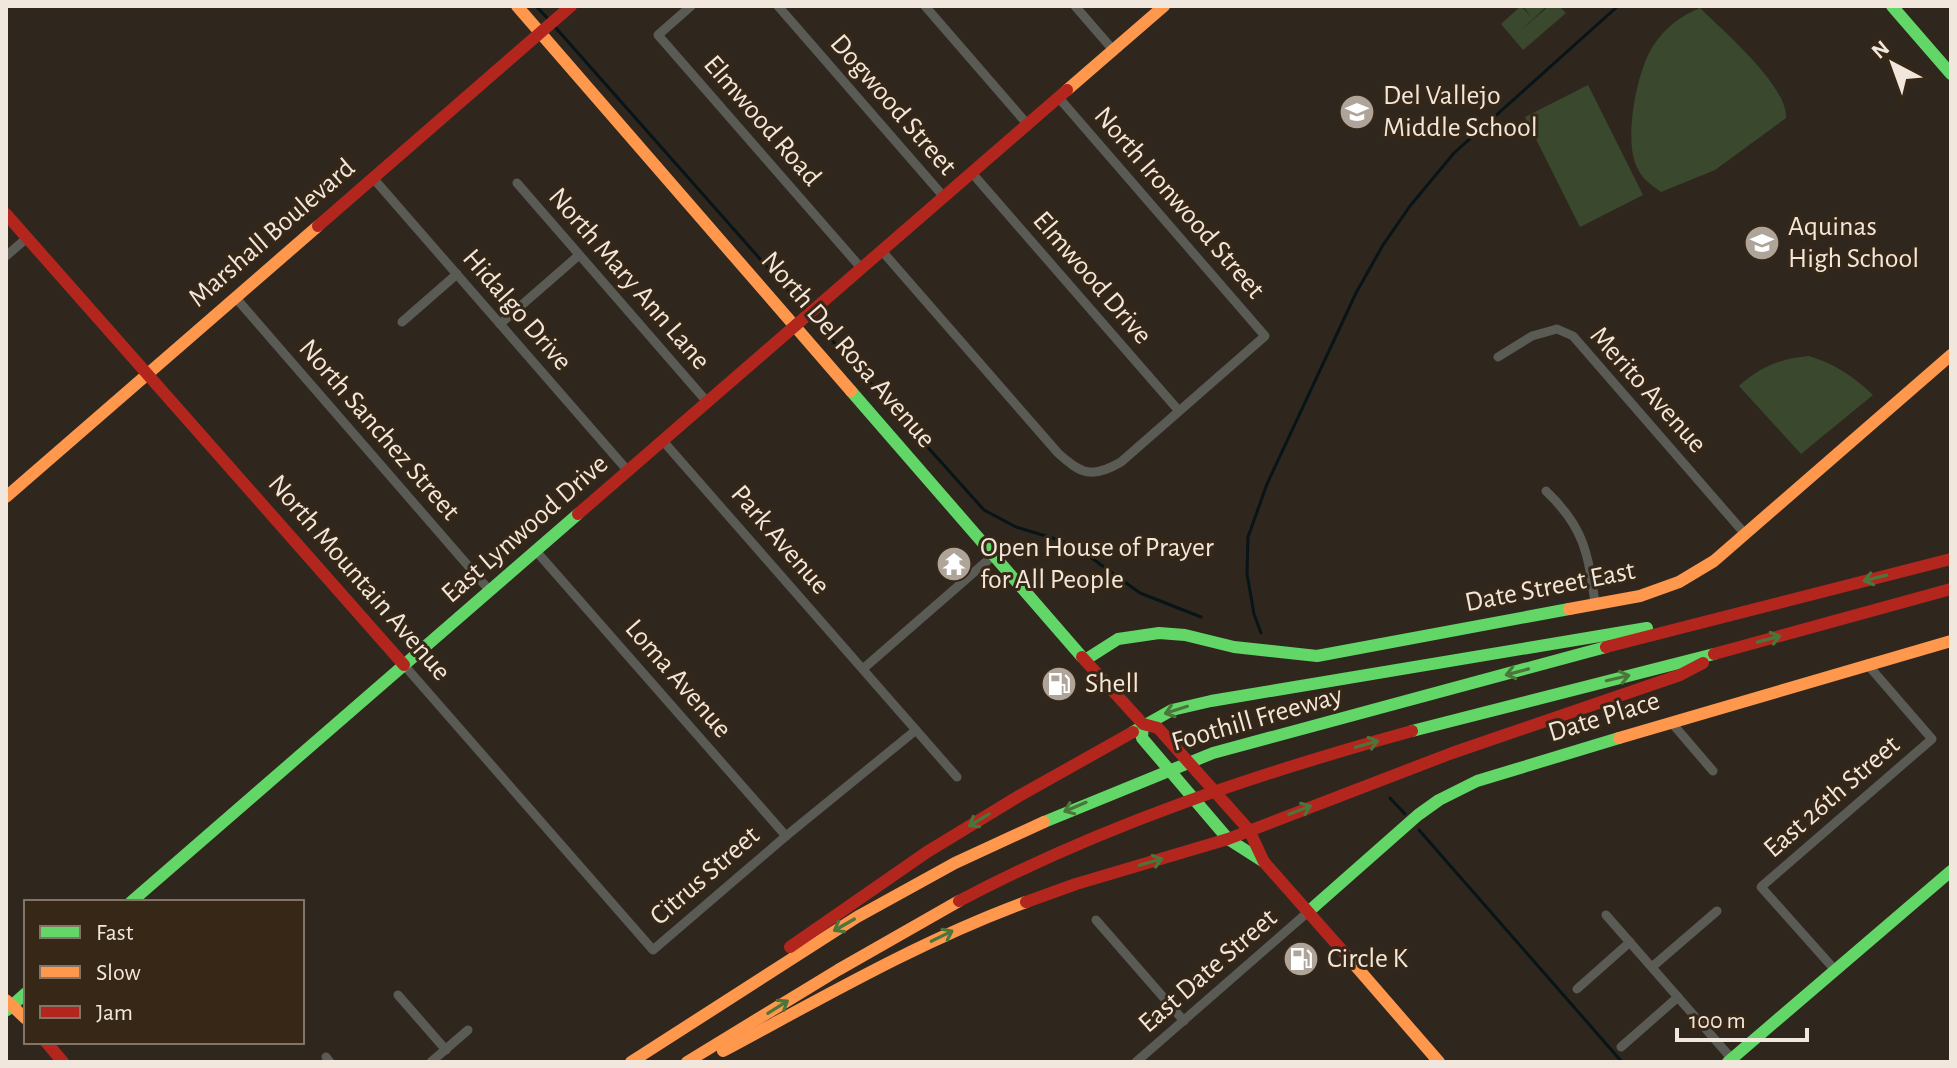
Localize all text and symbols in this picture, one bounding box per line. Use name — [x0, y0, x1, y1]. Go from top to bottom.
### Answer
north arrow — [1853, 24, 1933, 104]
street label: Dogwood Street — [825, 29, 961, 181]
text: N — [1868, 36, 1894, 63]
street label: Elmwood Road — [698, 50, 826, 192]
place label: Del Vallejo Middle School — [1383, 82, 1538, 142]
school or university icon: Del Vallejo Middle School — [1338, 93, 1376, 131]
street label: North Ironwood Street — [1088, 102, 1270, 304]
street label: Marshall Boulevard — [184, 154, 360, 312]
street label: North Mary Ann Lane — [543, 183, 715, 375]
street label: Elmwood Drive — [1027, 206, 1157, 350]
place label: Aquinas High School — [1788, 213, 1919, 273]
school or university icon: Aquinas High School — [1743, 224, 1781, 262]
street label: Hidalgo Drive — [457, 244, 577, 376]
street label: North Del Rosa Avenue — [756, 247, 940, 453]
street label: Merito Avenue — [1584, 322, 1712, 458]
street label: North Sanchez Street — [293, 334, 465, 526]
street label: East Lynwood Drive — [437, 450, 613, 608]
street label: North Mountain Avenue — [262, 470, 456, 686]
street label: Park Avenue — [725, 480, 835, 600]
place label: Open House of Prayer for All People — [980, 534, 1214, 594]
temple icon: Open House of Prayer for All People — [935, 545, 973, 583]
street label: Date Street East — [1463, 557, 1638, 617]
one-way arrow — [1863, 571, 1889, 586]
street label: Loma Avenue — [619, 615, 737, 743]
one-way arrow — [1756, 631, 1782, 646]
fuel station icon: Shell — [1040, 665, 1078, 703]
one-way arrow — [1505, 666, 1530, 681]
place label: Shell — [1085, 670, 1139, 698]
one-way arrow — [1605, 670, 1630, 685]
street label: Foothill Freeway — [1168, 681, 1346, 757]
street label: Date Place — [1545, 687, 1663, 747]
one-way arrow — [1164, 704, 1189, 718]
street label: East 26th Street — [1759, 731, 1905, 863]
one-way arrow — [1353, 736, 1379, 751]
one-way arrow — [1063, 801, 1088, 816]
one-way arrow — [1287, 802, 1312, 816]
one-way arrow — [968, 812, 991, 828]
street label: Citrus Street — [645, 821, 765, 931]
one-way arrow — [1137, 854, 1163, 869]
legend — [24, 900, 304, 1044]
street label: East Date Street — [1134, 904, 1282, 1038]
one-way arrow — [833, 917, 856, 933]
text: Fast — [96, 921, 134, 945]
one-way arrow — [930, 928, 954, 943]
fuel station icon: Circle K — [1282, 940, 1320, 978]
place label: Circle K — [1327, 945, 1409, 973]
text: Slow — [96, 961, 141, 985]
scale bar — [1677, 992, 1807, 1042]
one-way arrow — [766, 998, 789, 1014]
text: Jam — [96, 1001, 133, 1025]
text: 100 m — [1689, 1009, 1746, 1033]

